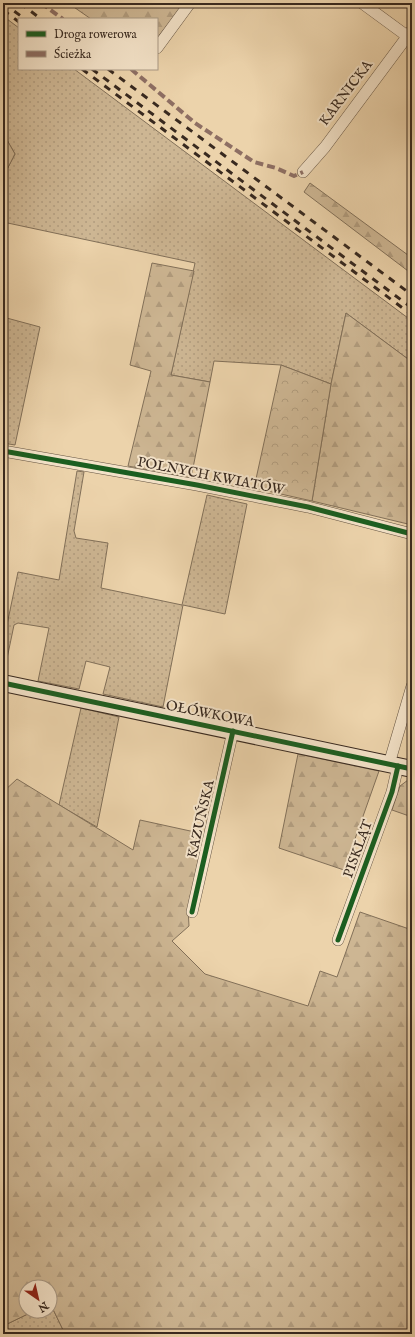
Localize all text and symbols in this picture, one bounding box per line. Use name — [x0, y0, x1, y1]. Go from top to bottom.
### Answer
legend — [18, 18, 158, 70]
text: Droga rowerowa — [54, 27, 138, 42]
text: Ścieżka — [54, 46, 92, 62]
street label: KARNICKA — [315, 56, 377, 129]
street label: POLNYCH KWIATÓW — [136, 452, 287, 499]
street label: OŁÓWKOWA — [164, 696, 256, 731]
street label: KAZUŃSKA — [182, 777, 219, 860]
street label: PISKLĄT — [339, 817, 377, 881]
north arrow — [18, 1279, 58, 1319]
text: N — [35, 1297, 52, 1315]

